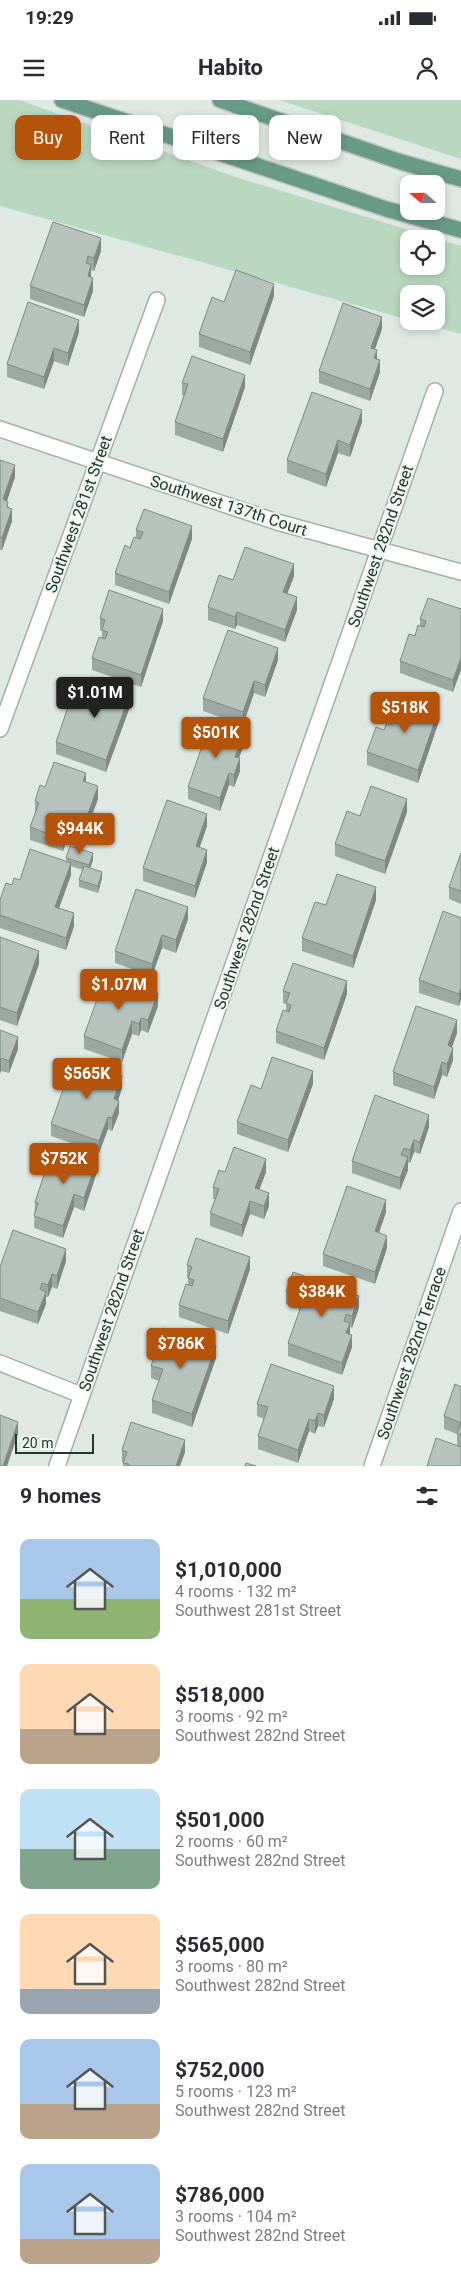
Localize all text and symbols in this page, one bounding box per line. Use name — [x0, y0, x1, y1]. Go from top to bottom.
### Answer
text: 19:29 — [25, 6, 74, 29]
icon: menu — [20, 54, 48, 82]
icon: person — [413, 54, 441, 82]
text: Habito — [198, 55, 263, 80]
chip: Buy — [15, 115, 81, 160]
chip: Rent — [91, 115, 163, 160]
chip: Filters — [173, 115, 259, 160]
chip: New — [269, 115, 341, 160]
north arrow — [400, 175, 445, 220]
map controls — [400, 175, 445, 330]
button: locate — [400, 230, 445, 275]
button: layers — [400, 285, 445, 330]
street label: Southwest 281st Street — [41, 433, 116, 595]
street label: Southwest 282nd Street — [344, 462, 417, 630]
street label: Southwest 137th Court — [148, 471, 310, 540]
pin: $1.01M — [54, 676, 136, 719]
text: $1.01M — [67, 683, 123, 702]
pin: $518K — [370, 692, 440, 734]
text: $518K — [382, 698, 428, 717]
pin: $501K — [181, 716, 251, 759]
text: $501K — [193, 723, 239, 742]
pin: $944K — [45, 812, 115, 855]
text: $944K — [57, 819, 103, 838]
street label: Southwest 282nd Street — [210, 844, 283, 1012]
pin: $1.07M — [78, 968, 160, 1011]
text: $1.07M — [91, 975, 147, 994]
pin: $565K — [52, 1058, 122, 1100]
text: $565K — [64, 1064, 110, 1083]
pin: $752K — [29, 1142, 99, 1185]
text: $752K — [41, 1149, 87, 1168]
street label: Southwest 282nd Street — [75, 1226, 148, 1394]
street label: Southwest 282nd Terrace — [373, 1264, 450, 1442]
pin: $384K — [287, 1276, 357, 1318]
text: $384K — [299, 1282, 345, 1301]
pin: $786K — [146, 1328, 216, 1370]
text: $786K — [158, 1334, 204, 1353]
scale bar — [15, 1431, 94, 1454]
text: 20 m — [22, 1435, 54, 1451]
icon: filters — [413, 1482, 441, 1510]
text: 9 homes — [20, 1484, 101, 1508]
text: $1,010,000 — [175, 1558, 282, 1582]
icon: home — [60, 1559, 120, 1619]
text: 4 rooms · 132 m² — [175, 1582, 297, 1601]
text: Southwest 281st Street — [175, 1601, 341, 1620]
text: $518,000 — [175, 1683, 265, 1707]
icon: home — [60, 1684, 120, 1744]
text: 3 rooms · 92 m² — [175, 1707, 288, 1726]
text: Southwest 282nd Street — [175, 1726, 345, 1745]
text: $501,000 — [175, 1808, 265, 1832]
icon: home — [60, 1809, 120, 1869]
text: 2 rooms · 60 m² — [175, 1832, 288, 1851]
text: Southwest 282nd Street — [175, 1851, 345, 1870]
text: $565,000 — [175, 1933, 265, 1957]
icon: home — [60, 1934, 120, 1994]
text: 3 rooms · 80 m² — [175, 1957, 288, 1976]
text: Southwest 282nd Street — [175, 1976, 345, 1995]
text: $752,000 — [175, 2058, 265, 2082]
icon: home — [60, 2059, 120, 2119]
text: 5 rooms · 123 m² — [175, 2082, 297, 2101]
text: Southwest 282nd Street — [175, 2101, 345, 2120]
text: $786,000 — [175, 2183, 265, 2207]
icon: home — [60, 2184, 120, 2244]
text: 3 rooms · 104 m² — [175, 2207, 297, 2226]
text: Southwest 282nd Street — [175, 2226, 345, 2245]

